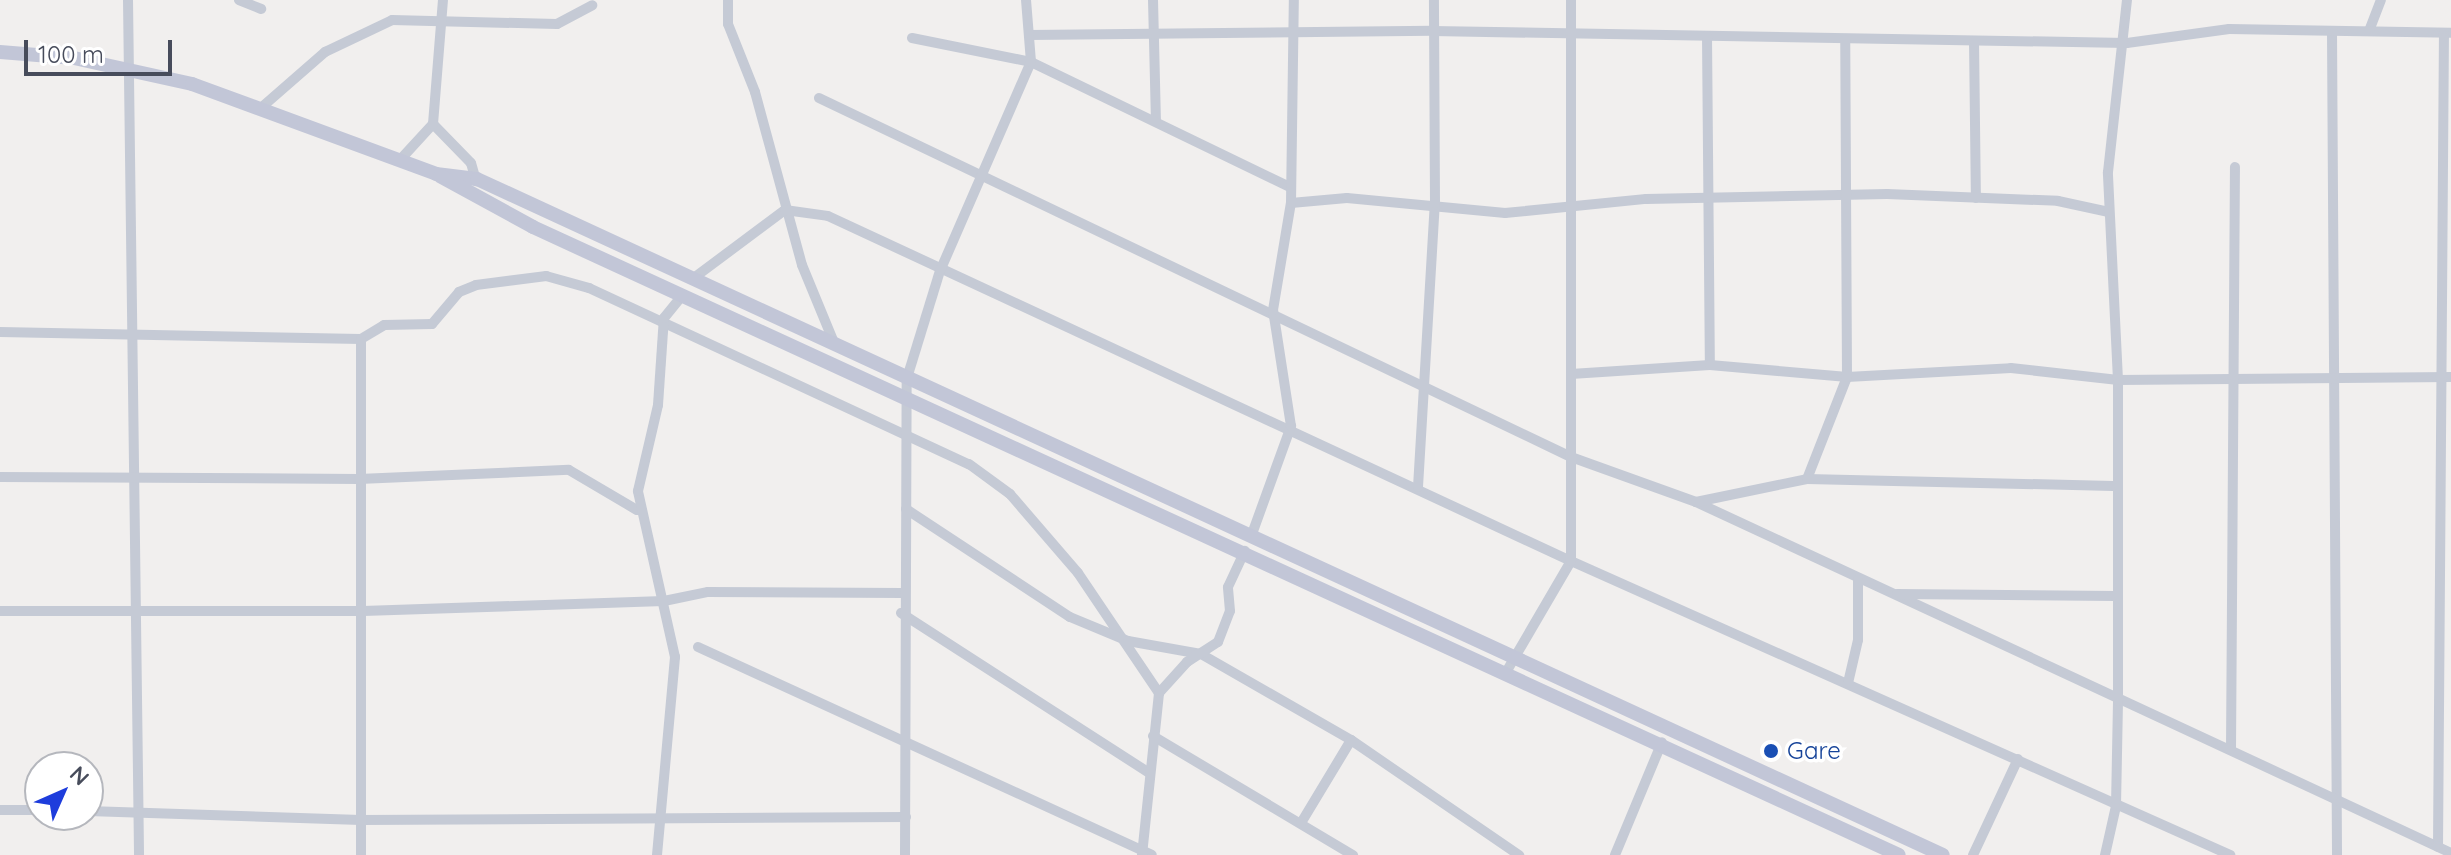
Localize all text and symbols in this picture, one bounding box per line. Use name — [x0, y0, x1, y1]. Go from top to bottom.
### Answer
scale bar — [28, 24, 176, 74]
text: 100 m — [38, 39, 104, 69]
place label: Gare — [1787, 737, 1841, 765]
marker: Gare — [1762, 742, 1780, 760]
north arrow — [24, 751, 104, 831]
text: N — [64, 760, 95, 791]

